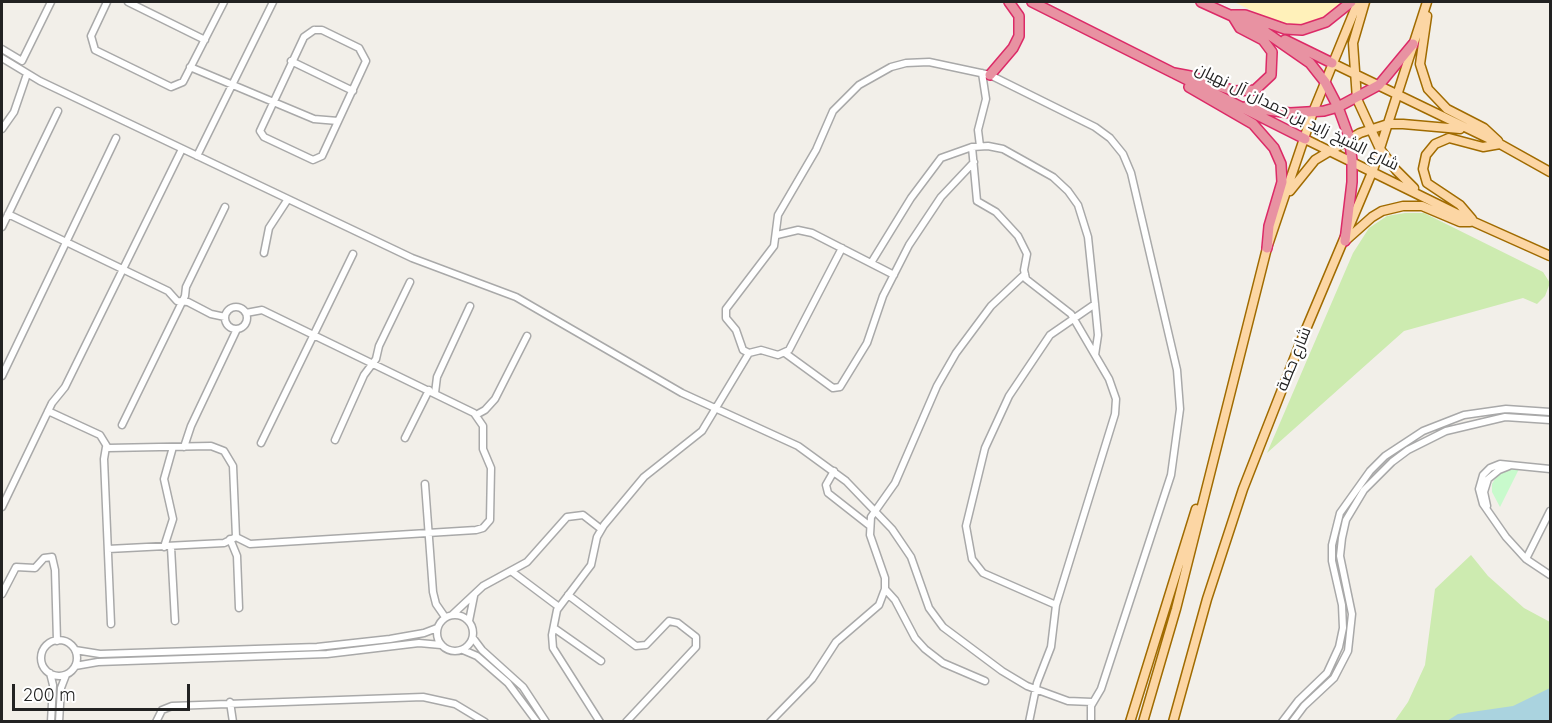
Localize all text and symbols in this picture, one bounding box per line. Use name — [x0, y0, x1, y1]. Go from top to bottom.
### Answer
street label: شارع الشيخ زايد بن حمدان آل نهيان — [1192, 59, 1402, 175]
street label: شارع حصة — [1273, 324, 1315, 394]
scale bar — [15, 672, 194, 710]
text: 200 m — [23, 683, 76, 706]

